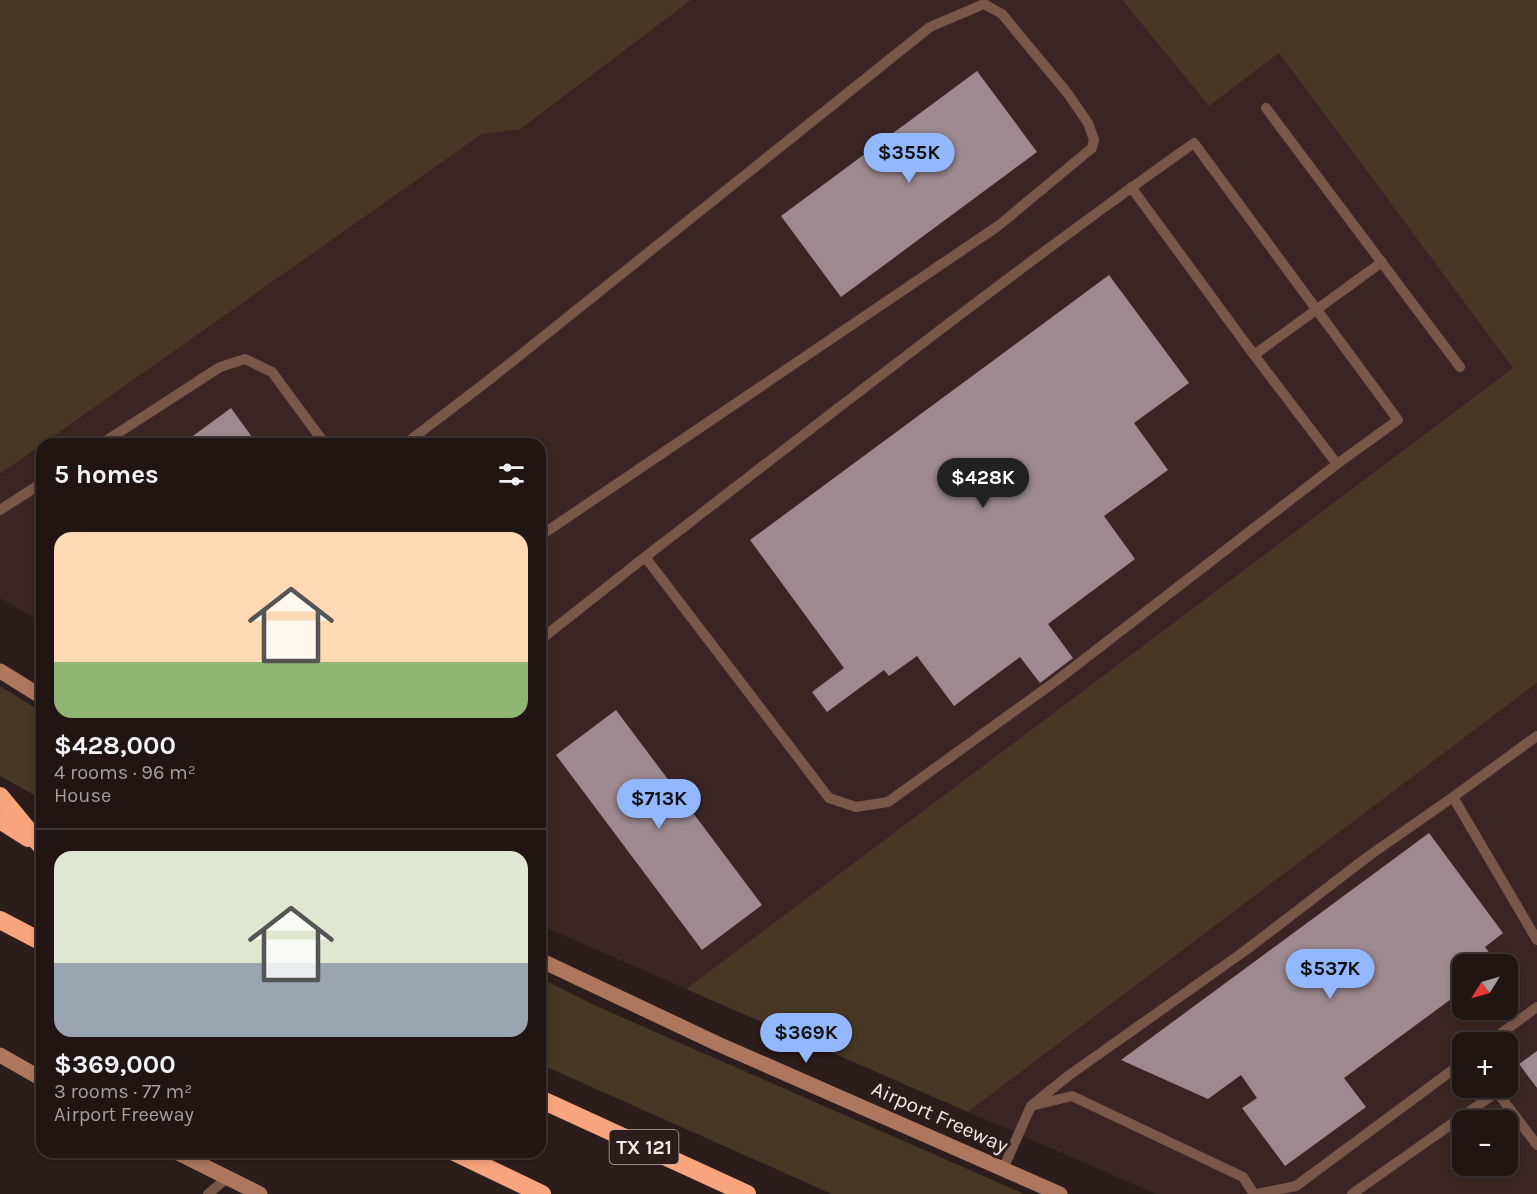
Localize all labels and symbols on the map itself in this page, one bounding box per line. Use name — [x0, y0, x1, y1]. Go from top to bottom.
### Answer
pin: $355K — [867, 133, 951, 184]
pin: $428K — [941, 458, 1025, 509]
pin: $713K — [617, 779, 701, 830]
pin: $537K — [1288, 949, 1372, 1000]
north arrow — [1452, 954, 1518, 1020]
pin: $369K — [764, 1013, 848, 1064]
street label: Airport Freeway — [868, 1076, 1012, 1158]
road number: TX 121 — [610, 1130, 678, 1164]

